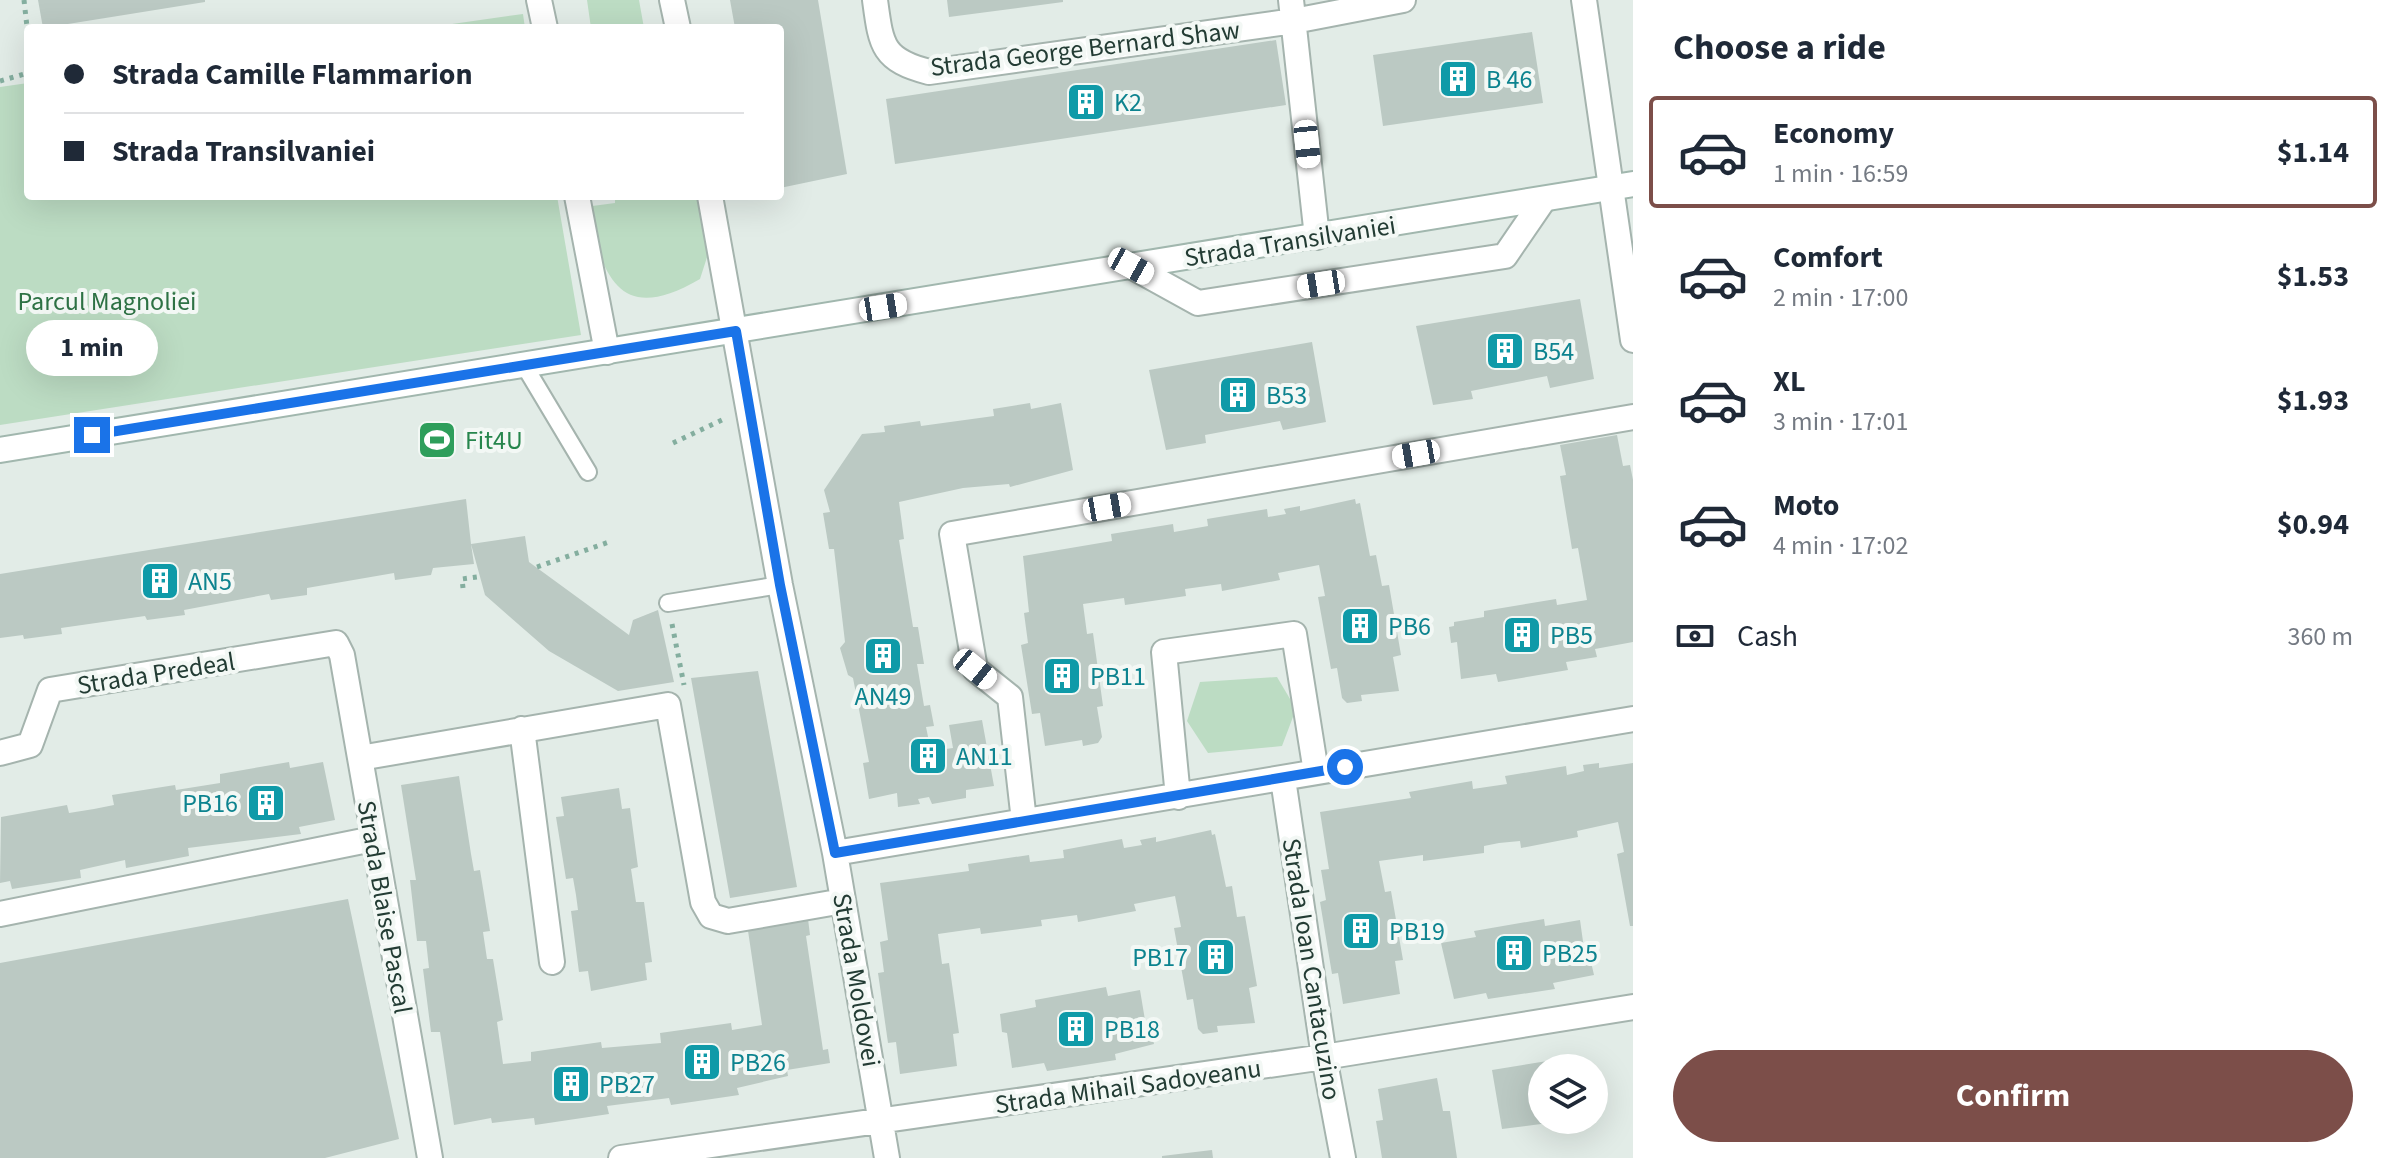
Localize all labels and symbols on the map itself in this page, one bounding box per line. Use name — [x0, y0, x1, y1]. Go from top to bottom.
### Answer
street label: Strada George Bernard Shaw — [928, 11, 1242, 86]
building icon: B 46 — [1437, 58, 1479, 100]
place label: B 46 — [1486, 61, 1532, 98]
building icon: K2 — [1065, 81, 1107, 123]
place label: K2 — [1114, 84, 1142, 121]
car — [1293, 119, 1321, 169]
street label: Strada Transilvaniei — [1182, 207, 1398, 276]
car — [1104, 244, 1158, 288]
car — [1295, 268, 1347, 300]
park label: Parcul Magnoliei — [17, 283, 197, 320]
car — [857, 291, 909, 323]
callout: 1 min — [26, 319, 158, 375]
building icon: B54 — [1484, 330, 1526, 372]
place label: B54 — [1533, 333, 1574, 370]
building icon: B53 — [1217, 374, 1259, 416]
place label: B53 — [1266, 377, 1307, 414]
route end — [74, 417, 110, 453]
sports icon: Fit4U — [416, 419, 458, 461]
place label: Fit4U — [465, 422, 523, 459]
car — [1390, 438, 1442, 470]
car — [1081, 491, 1133, 523]
building icon: AN5 — [139, 560, 181, 602]
place label: AN5 — [188, 563, 232, 600]
building icon: PB6 — [1339, 605, 1381, 647]
place label: PB6 — [1388, 608, 1431, 645]
building icon: PB5 — [1501, 614, 1543, 656]
place label: PB5 — [1550, 617, 1593, 654]
building icon: AN49 — [862, 635, 904, 677]
street label: Strada Predeal — [74, 643, 238, 704]
car — [949, 645, 1001, 693]
building icon: PB11 — [1041, 655, 1083, 697]
place label: PB11 — [1090, 658, 1146, 695]
place label: AN49 — [855, 678, 911, 715]
building icon: AN11 — [907, 735, 949, 777]
place label: AN11 — [956, 738, 1013, 775]
route start — [1327, 749, 1363, 785]
building icon: PB16 — [245, 782, 287, 824]
place label: PB16 — [182, 785, 238, 822]
street label: Strada Blaise Pascal — [348, 798, 421, 1016]
street label: Strada Ioan Cantacuzino — [1273, 835, 1350, 1103]
street label: Strada Moldovei — [823, 890, 890, 1070]
building icon: PB19 — [1340, 910, 1382, 952]
place label: PB19 — [1389, 913, 1445, 950]
building icon: PB25 — [1493, 932, 1535, 974]
place label: PB25 — [1542, 935, 1598, 972]
building icon: PB17 — [1195, 936, 1237, 978]
place label: PB17 — [1132, 939, 1188, 976]
building icon: PB18 — [1055, 1008, 1097, 1050]
place label: PB18 — [1104, 1011, 1160, 1048]
building icon: PB26 — [681, 1041, 723, 1083]
place label: PB26 — [730, 1044, 786, 1081]
street label: Strada Mihail Sadoveanu — [993, 1049, 1264, 1124]
building icon: PB27 — [550, 1063, 592, 1105]
place label: PB27 — [599, 1066, 655, 1103]

